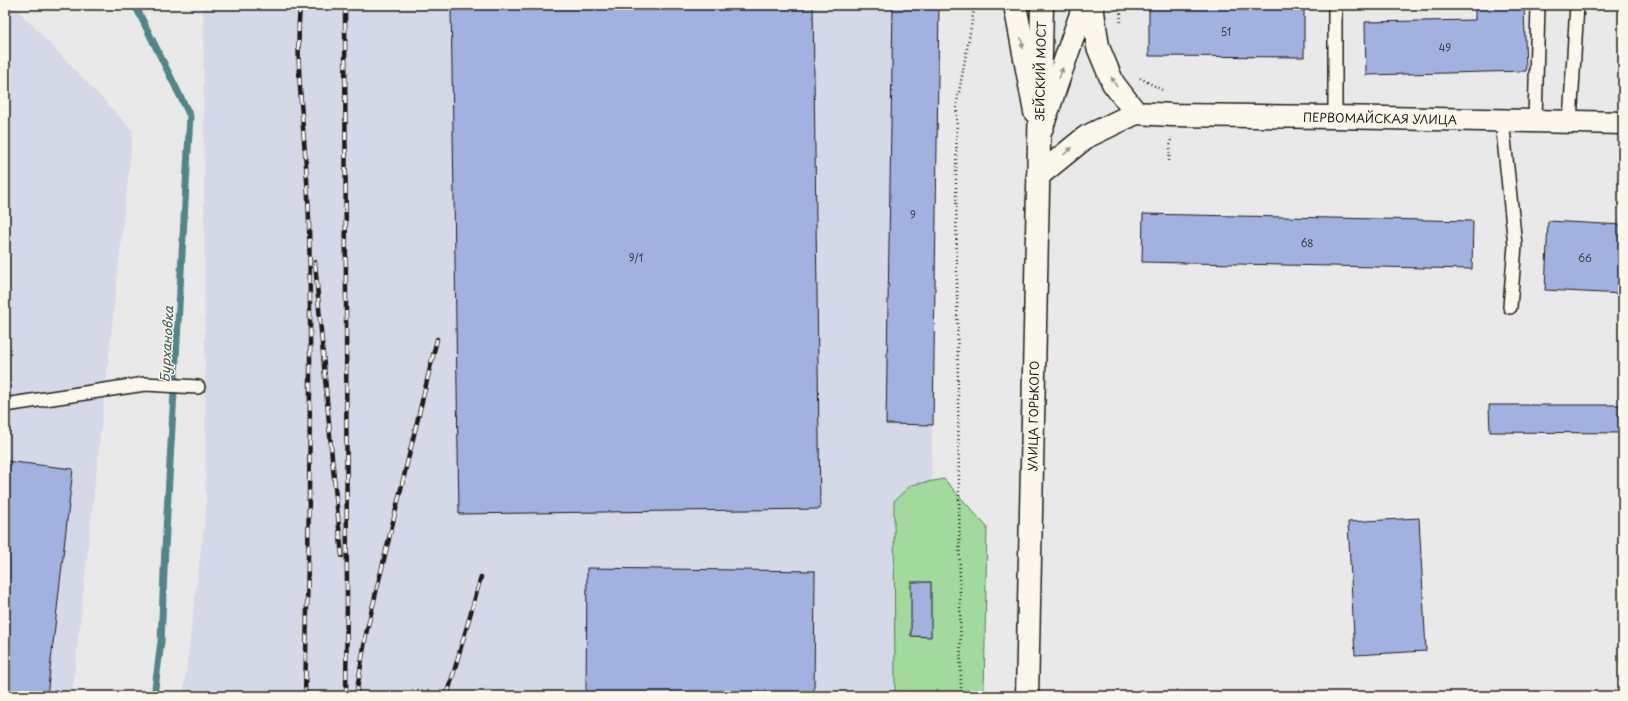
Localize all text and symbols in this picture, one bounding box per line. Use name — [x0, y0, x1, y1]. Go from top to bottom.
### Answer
street label: ЗЕЙСКИЙ МОСТ — [1030, 20, 1050, 122]
house number: 51 — [1221, 24, 1231, 39]
one-way arrow — [1020, 37, 1026, 49]
house number: 49 — [1439, 40, 1451, 55]
one-way arrow — [1058, 67, 1064, 79]
one-way arrow — [1110, 76, 1117, 88]
street label: ПЕРВОМАЙСКАЯ УЛИЦА — [1303, 108, 1457, 128]
one-way arrow — [1063, 147, 1074, 156]
house number: 9 — [910, 207, 916, 222]
house number: 68 — [1300, 235, 1314, 250]
house number: 9/1 — [629, 250, 643, 265]
house number: 66 — [1578, 250, 1592, 265]
water label: Бурхановка — [155, 304, 178, 383]
street label: УЛИЦА ГОРЬКОГО — [1023, 361, 1043, 471]

